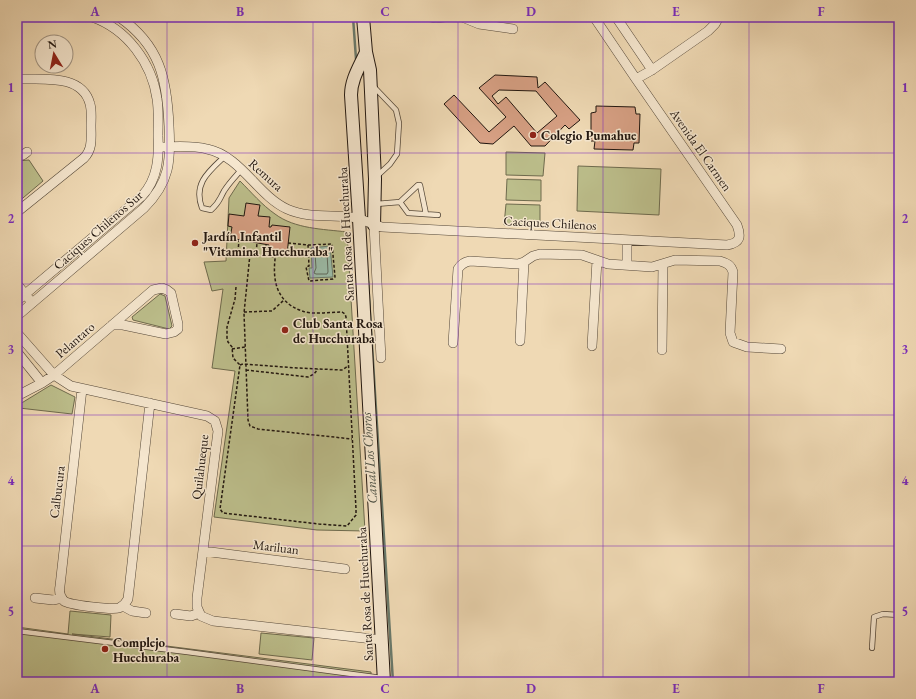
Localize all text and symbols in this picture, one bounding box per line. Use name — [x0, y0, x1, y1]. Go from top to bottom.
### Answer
text: A — [89, 3, 100, 20]
text: B — [236, 3, 244, 20]
text: C — [380, 3, 390, 20]
text: D — [526, 3, 536, 20]
text: E — [672, 3, 680, 20]
text: F — [817, 3, 825, 20]
north arrow — [34, 34, 74, 74]
text: N — [47, 36, 58, 52]
text: 1 — [8, 79, 15, 96]
text: 1 — [902, 79, 909, 96]
street label: Avenida El Carmen — [666, 105, 736, 195]
place label: Colegio Pumahue — [541, 127, 637, 144]
marker: Colegio Pumahue — [528, 130, 538, 140]
street label: Remura — [245, 155, 287, 196]
street label: Santa Rosa de Huechuraba — [334, 166, 358, 301]
street label: Caciques Chilenos Sur — [50, 186, 147, 273]
text: 2 — [8, 210, 15, 227]
text: 2 — [902, 210, 909, 227]
street label: Caciques Chilenos — [503, 212, 597, 234]
place label: Jardín Infantil "Vitamina Huechuraba" — [201, 228, 333, 260]
marker: Jardín Infantil "Vitamina Huechuraba" — [190, 238, 200, 248]
place label: Club Santa Rosa de Huechuraba — [293, 315, 383, 347]
street label: Pelantaro — [52, 318, 98, 362]
marker: Club Santa Rosa de Huechuraba — [280, 325, 290, 335]
text: 3 — [8, 341, 15, 358]
text: 3 — [902, 341, 909, 358]
water label: Canal Los Choros — [357, 411, 381, 504]
street label: Quilahueque — [188, 433, 212, 501]
street label: Calbucura — [45, 464, 69, 519]
text: 4 — [8, 472, 15, 489]
text: 4 — [902, 472, 909, 489]
street label: Santa Rosa de Huechuraba — [353, 526, 377, 661]
street label: Mariluan — [252, 536, 300, 558]
text: 5 — [8, 603, 14, 620]
text: 5 — [902, 603, 908, 620]
place label: Complejo Huechuraba — [113, 634, 180, 666]
marker: Complejo Huechuraba — [100, 644, 110, 654]
text: A — [89, 680, 100, 697]
text: B — [236, 680, 244, 697]
text: C — [380, 680, 390, 697]
text: D — [526, 680, 536, 697]
text: E — [672, 680, 680, 697]
text: F — [817, 680, 825, 697]

